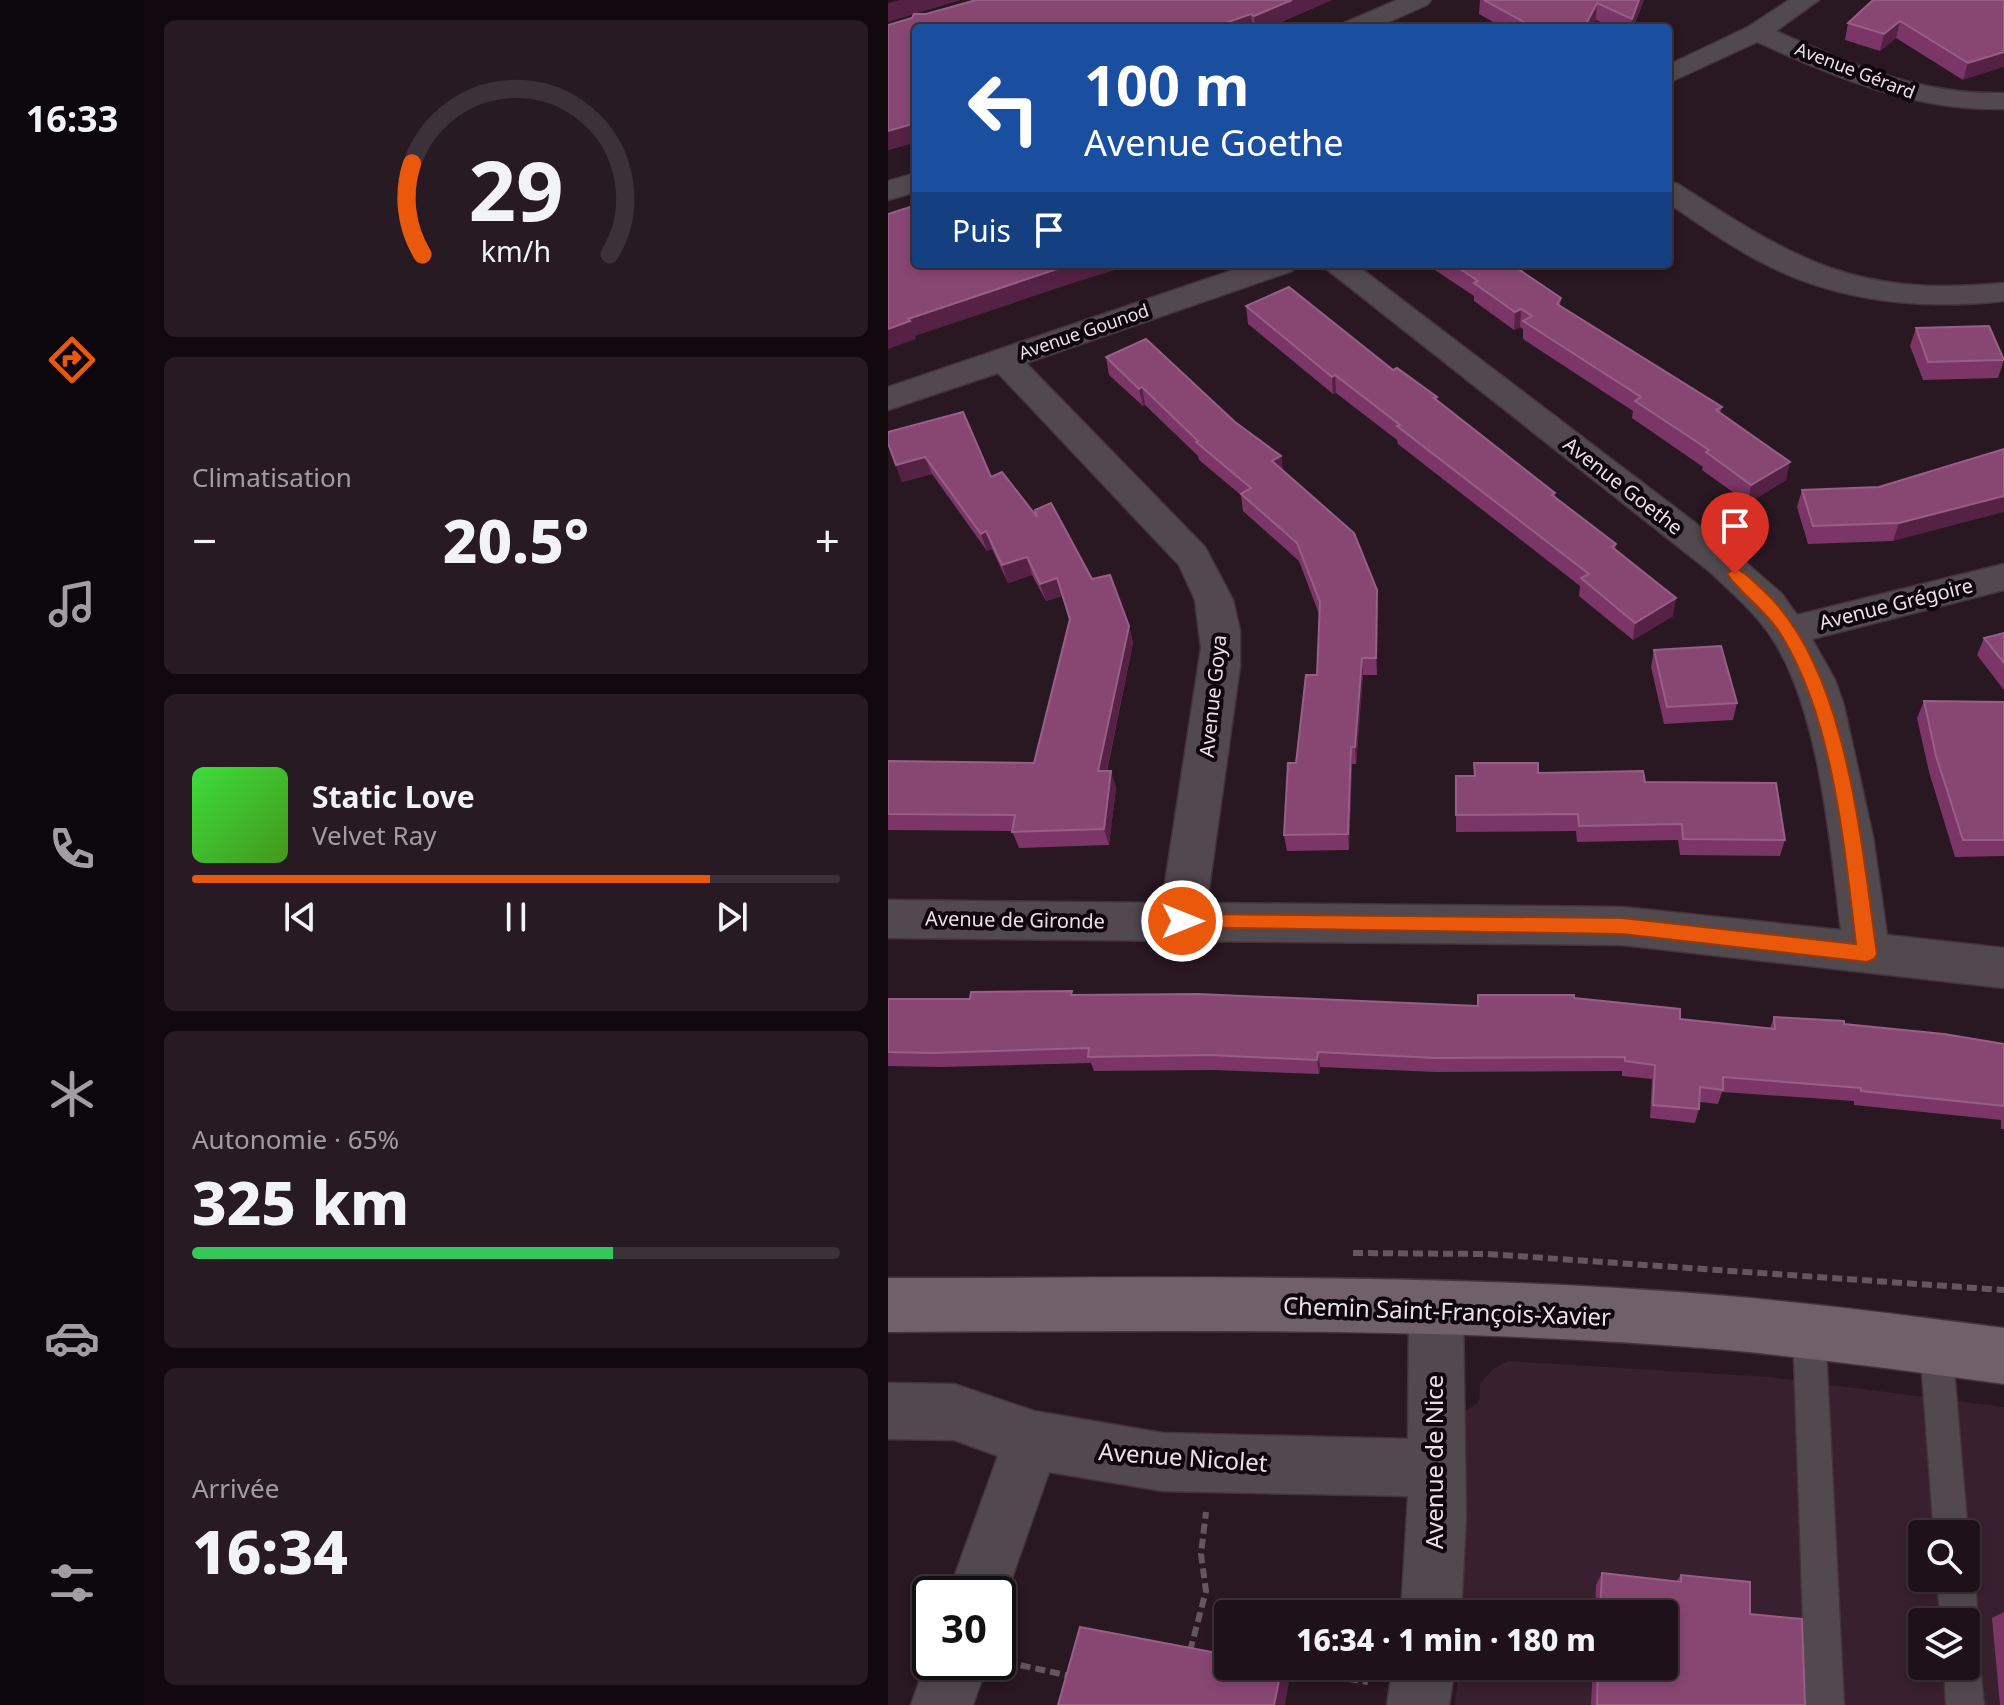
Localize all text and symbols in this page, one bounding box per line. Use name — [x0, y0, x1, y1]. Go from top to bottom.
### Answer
street label: Avenue Gérard — [1792, 36, 1919, 104]
text: 100 m — [1084, 46, 1249, 122]
icon: left — [952, 56, 1056, 160]
text: 16:33 — [26, 94, 118, 143]
text: Avenue Goethe — [1084, 118, 1344, 167]
text: 29 — [468, 131, 564, 244]
icon: arrive — [1027, 208, 1071, 252]
text: Puis — [952, 210, 1011, 251]
text: km/h — [481, 231, 551, 270]
street label: Avenue Gounod — [1015, 298, 1152, 365]
icon: directions — [44, 332, 100, 388]
street label: Avenue Goethe — [1558, 431, 1688, 541]
text: Climatisation — [192, 459, 352, 495]
pin — [1701, 492, 1769, 574]
text: 20.5° — [443, 499, 589, 581]
icon: arrive — [1713, 504, 1757, 548]
text: − — [192, 510, 217, 570]
text: + — [815, 510, 840, 570]
street label: Avenue Grégoire — [1816, 571, 1976, 636]
icon: music — [44, 576, 100, 632]
street label: Avenue Goya — [1193, 633, 1232, 759]
text: Static Love — [312, 776, 475, 817]
text: Velvet Ray — [312, 817, 437, 853]
icon: phone — [44, 821, 100, 877]
position arrow — [1140, 879, 1224, 963]
icon: previous — [278, 895, 322, 939]
icon: pause — [494, 895, 538, 939]
icon: next — [710, 895, 754, 939]
street label: Avenue de Gironde — [925, 904, 1105, 935]
icon: climate — [44, 1066, 100, 1122]
text: Autonomie · 65% — [192, 1121, 399, 1157]
text: 325 km — [192, 1161, 409, 1243]
street label: Chemin Saint-François-Xavier — [1282, 1288, 1612, 1333]
icon: car — [44, 1310, 100, 1366]
street label: Avenue de Nice — [1417, 1375, 1450, 1549]
street label: Avenue Nicolet — [1097, 1434, 1269, 1479]
text: Arrivée — [192, 1470, 279, 1506]
text: 16:34 — [192, 1510, 348, 1592]
map controls — [1908, 1520, 1980, 1680]
button: search — [1908, 1520, 1980, 1592]
icon: filters — [44, 1555, 100, 1611]
speed limit sign: 30 — [912, 1576, 1016, 1680]
button: layers — [1908, 1608, 1980, 1680]
text: 16:34 · 1 min · 180 m — [1296, 1619, 1596, 1660]

